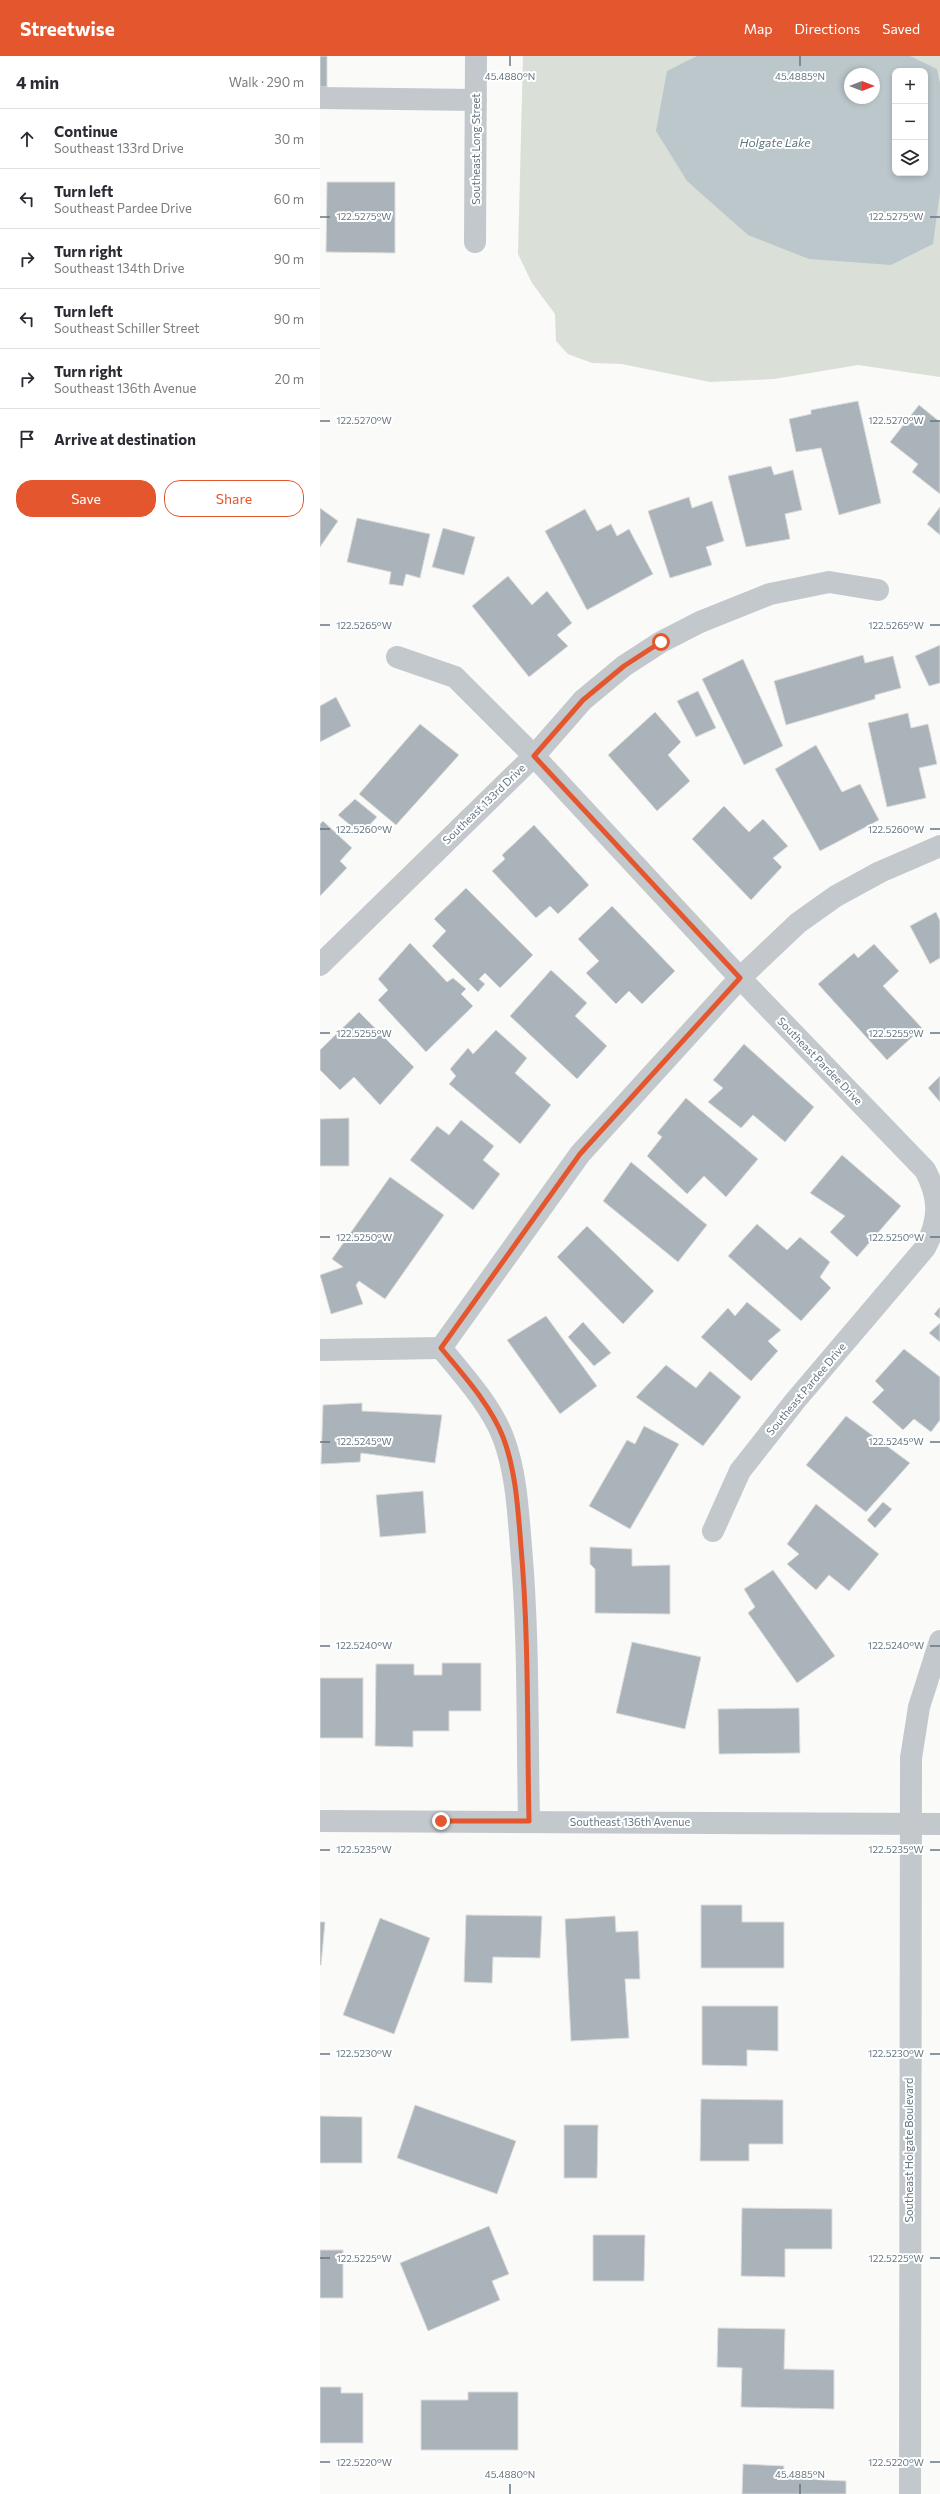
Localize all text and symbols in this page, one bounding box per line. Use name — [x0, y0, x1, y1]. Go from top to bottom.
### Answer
text: Streetwise — [20, 17, 115, 40]
text: Map — [744, 20, 773, 37]
text: Directions — [795, 20, 860, 37]
text: Saved — [882, 20, 920, 37]
north arrow — [844, 68, 880, 104]
map controls — [892, 68, 928, 176]
button: + — [892, 68, 928, 104]
text: 45.4880°N — [485, 70, 535, 82]
text: 45.4885°N — [775, 70, 825, 82]
text: 4 min — [16, 72, 59, 93]
text: Walk · 290 m — [229, 74, 304, 90]
street label: Southeast Long Street — [469, 93, 482, 205]
button: − — [892, 104, 928, 140]
text: Continue — [54, 122, 118, 140]
icon: ahead — [16, 128, 38, 150]
text: 30 m — [274, 131, 304, 147]
water label: Holgate Lake — [739, 135, 811, 149]
text: Southeast 133rd Drive — [54, 140, 184, 156]
button: layers — [892, 140, 928, 176]
text: Turn left — [54, 182, 113, 200]
icon: left — [16, 188, 38, 210]
text: 60 m — [274, 191, 304, 207]
text: Southeast Pardee Drive — [54, 200, 192, 216]
text: 122.5275°W — [337, 210, 391, 222]
text: 122.5275°W — [869, 210, 923, 222]
text: Turn right — [54, 242, 123, 260]
icon: right — [16, 248, 38, 270]
text: 90 m — [274, 251, 304, 267]
text: Southeast 134th Drive — [54, 260, 184, 276]
text: Turn left — [54, 302, 113, 320]
icon: left — [16, 308, 38, 330]
text: 90 m — [274, 311, 304, 327]
text: Southeast Schiller Street — [54, 320, 200, 336]
text: Turn right — [54, 362, 123, 380]
icon: right — [16, 368, 38, 390]
text: 20 m — [275, 371, 304, 387]
text: Southeast 136th Avenue — [54, 380, 196, 396]
text: 122.5270°W — [336, 414, 392, 426]
text: 122.5270°W — [868, 414, 924, 426]
icon: arrive — [16, 428, 38, 450]
text: Arrive at destination — [54, 430, 196, 448]
button: Save — [16, 480, 156, 517]
button: Share — [164, 480, 304, 517]
text: 122.5265°W — [336, 619, 392, 631]
text: 122.5265°W — [868, 619, 924, 631]
route start — [652, 633, 670, 651]
street label: Southeast 133rd Drive — [440, 761, 528, 846]
text: 122.5260°W — [336, 823, 392, 835]
text: 122.5260°W — [868, 823, 924, 835]
street label: Southeast Pardee Drive — [775, 1014, 866, 1107]
text: 122.5255°W — [336, 1027, 392, 1039]
text: 122.5255°W — [868, 1027, 924, 1039]
text: 122.5250°W — [336, 1231, 392, 1243]
text: 122.5250°W — [868, 1231, 924, 1243]
street label: Southeast Pardee Drive — [763, 1340, 848, 1438]
text: 122.5245°W — [336, 1435, 392, 1447]
text: 122.5245°W — [868, 1435, 924, 1447]
text: 122.5240°W — [336, 1639, 392, 1651]
text: 122.5240°W — [868, 1639, 924, 1651]
route end — [432, 1812, 450, 1830]
street label: Southeast 136th Avenue — [570, 1815, 690, 1828]
text: 122.5235°W — [336, 1843, 392, 1855]
text: 122.5235°W — [868, 1843, 924, 1855]
text: 122.5230°W — [336, 2047, 392, 2059]
text: 122.5230°W — [868, 2047, 924, 2059]
street label: Southeast Holgate Boulevard — [902, 2078, 915, 2222]
text: 122.5225°W — [336, 2252, 392, 2264]
text: 122.5225°W — [868, 2252, 924, 2264]
text: 122.5220°W — [336, 2456, 392, 2468]
text: 122.5220°W — [868, 2456, 924, 2468]
text: 45.4880°N — [485, 2468, 535, 2480]
text: 45.4885°N — [775, 2468, 825, 2480]

